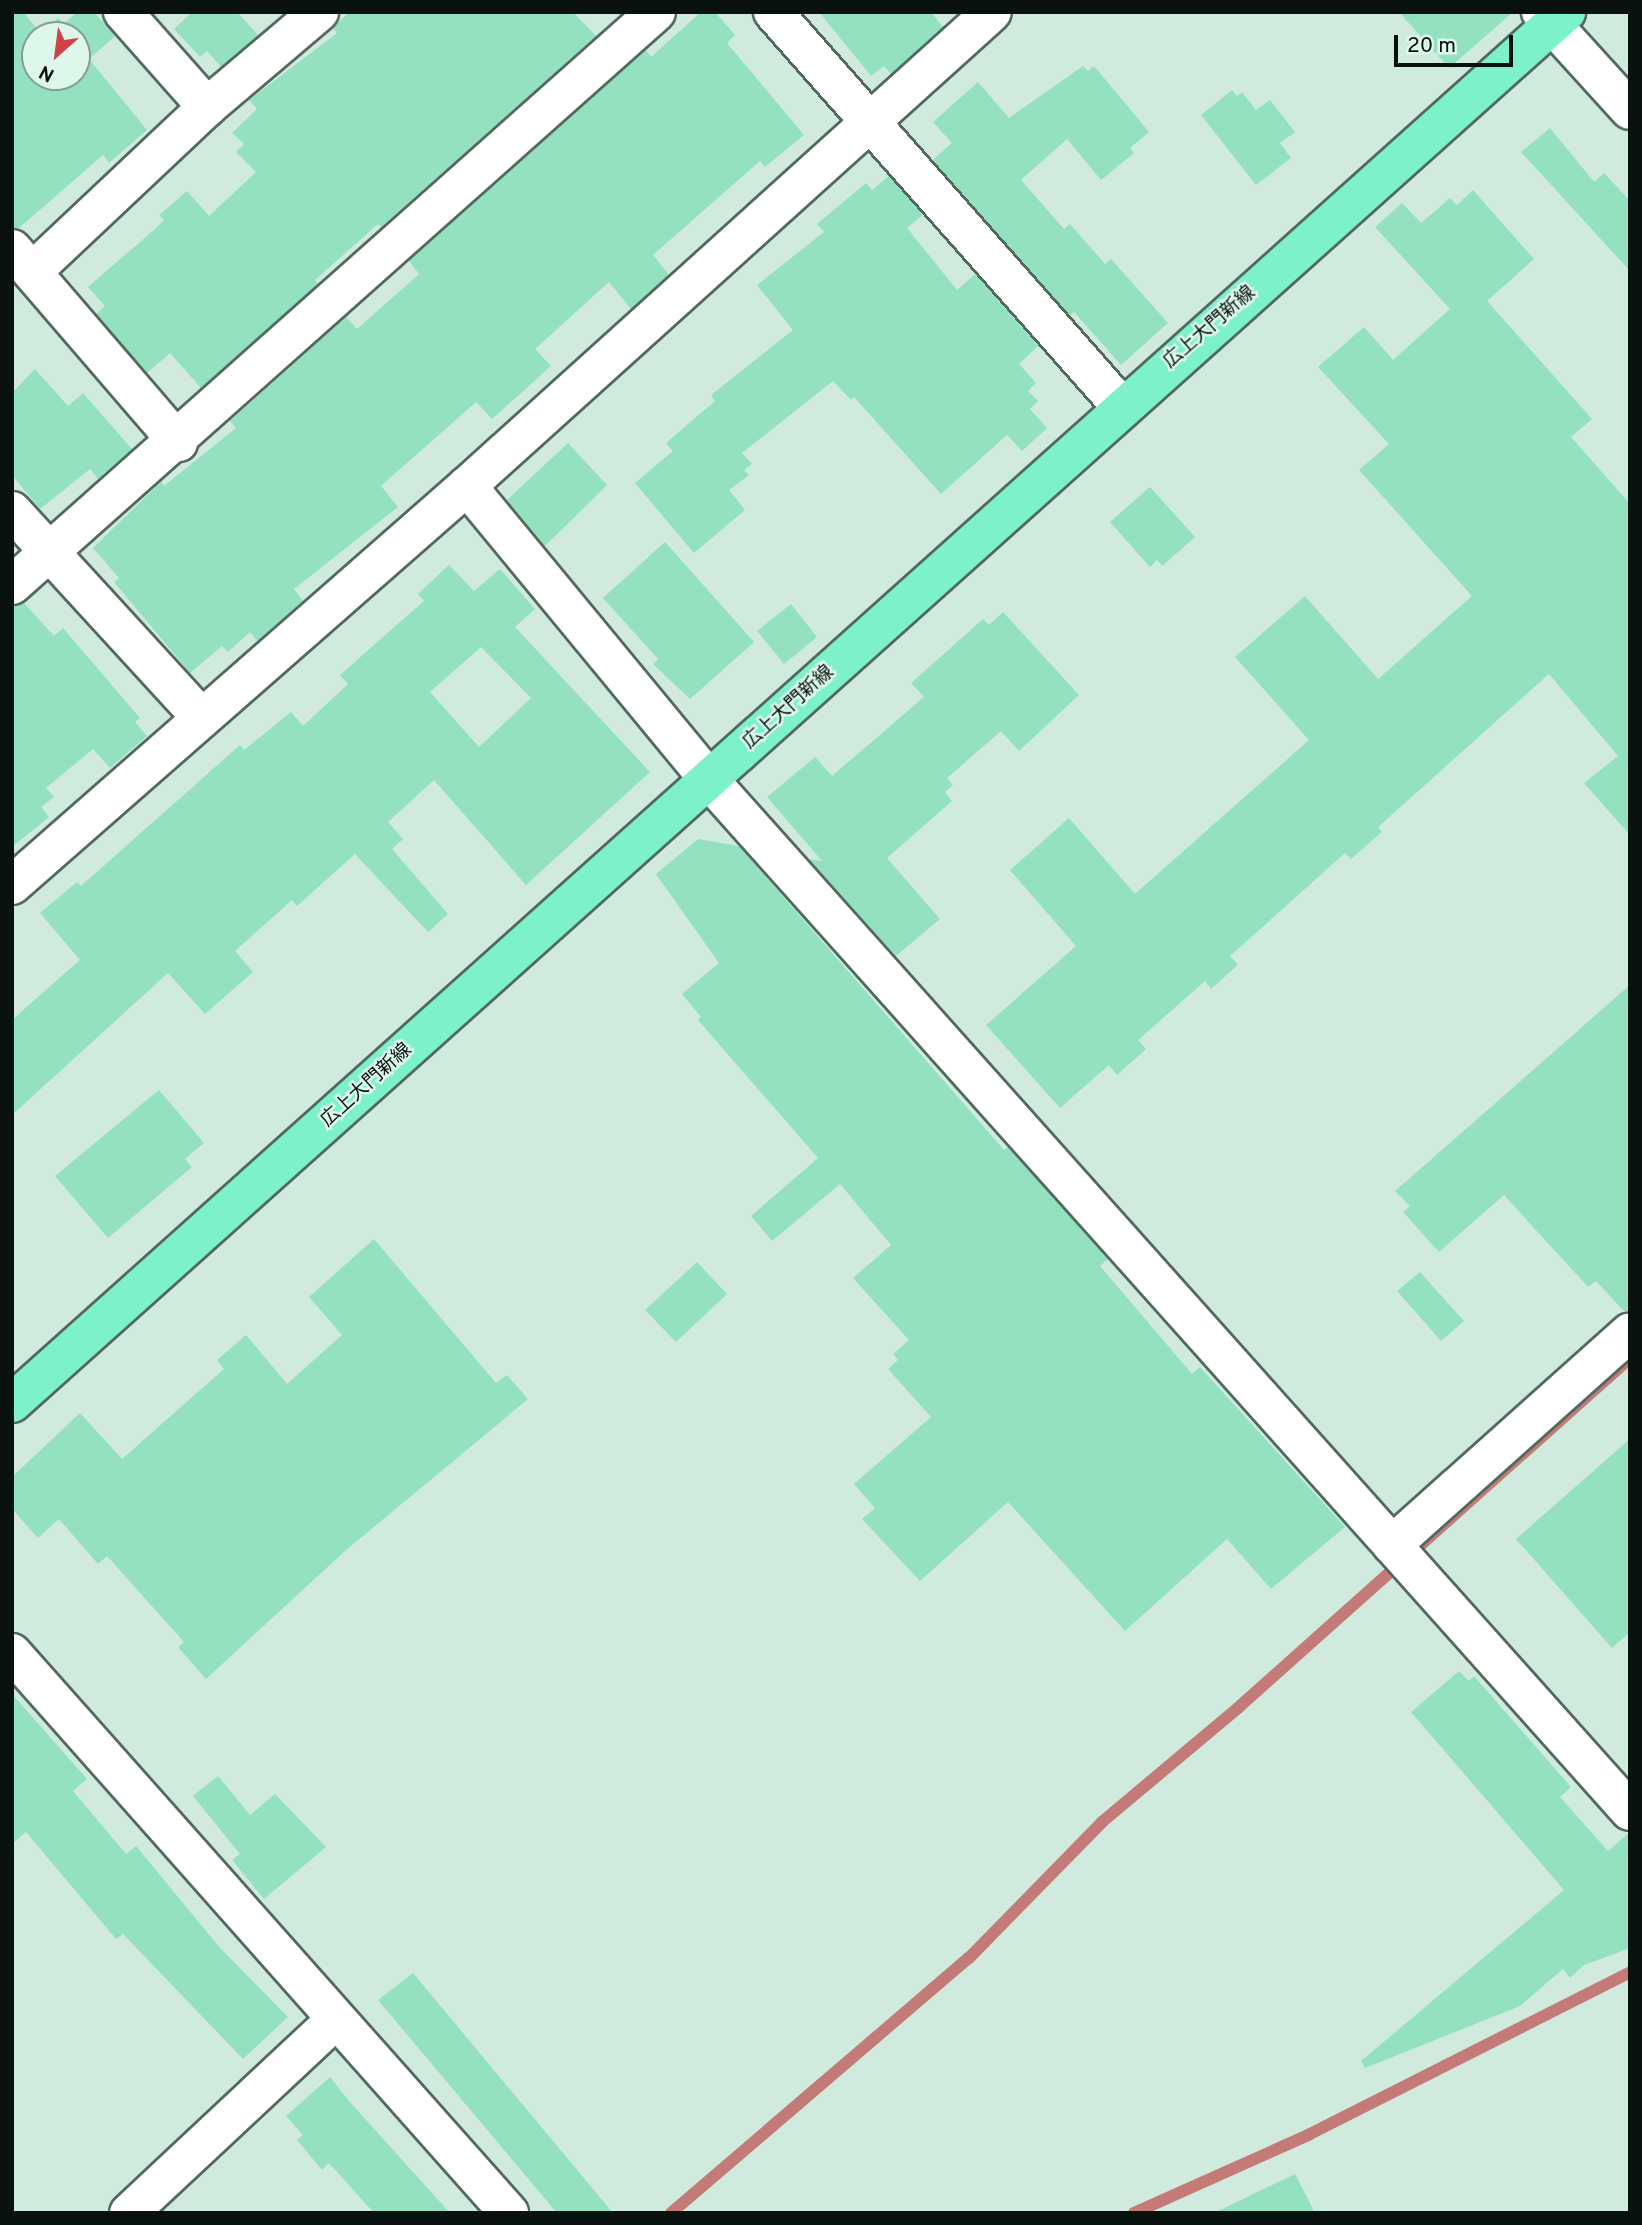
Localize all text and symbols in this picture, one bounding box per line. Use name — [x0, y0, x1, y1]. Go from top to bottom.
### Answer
north arrow — [21, 21, 91, 91]
scale bar — [1397, 21, 1516, 65]
text: 20 m — [1407, 33, 1456, 60]
text: N — [35, 59, 59, 87]
street label: 広上大門新線 — [1160, 282, 1260, 374]
street label: 広上大門新線 — [739, 661, 839, 755]
street label: 広上大門新線 — [317, 1039, 417, 1133]

